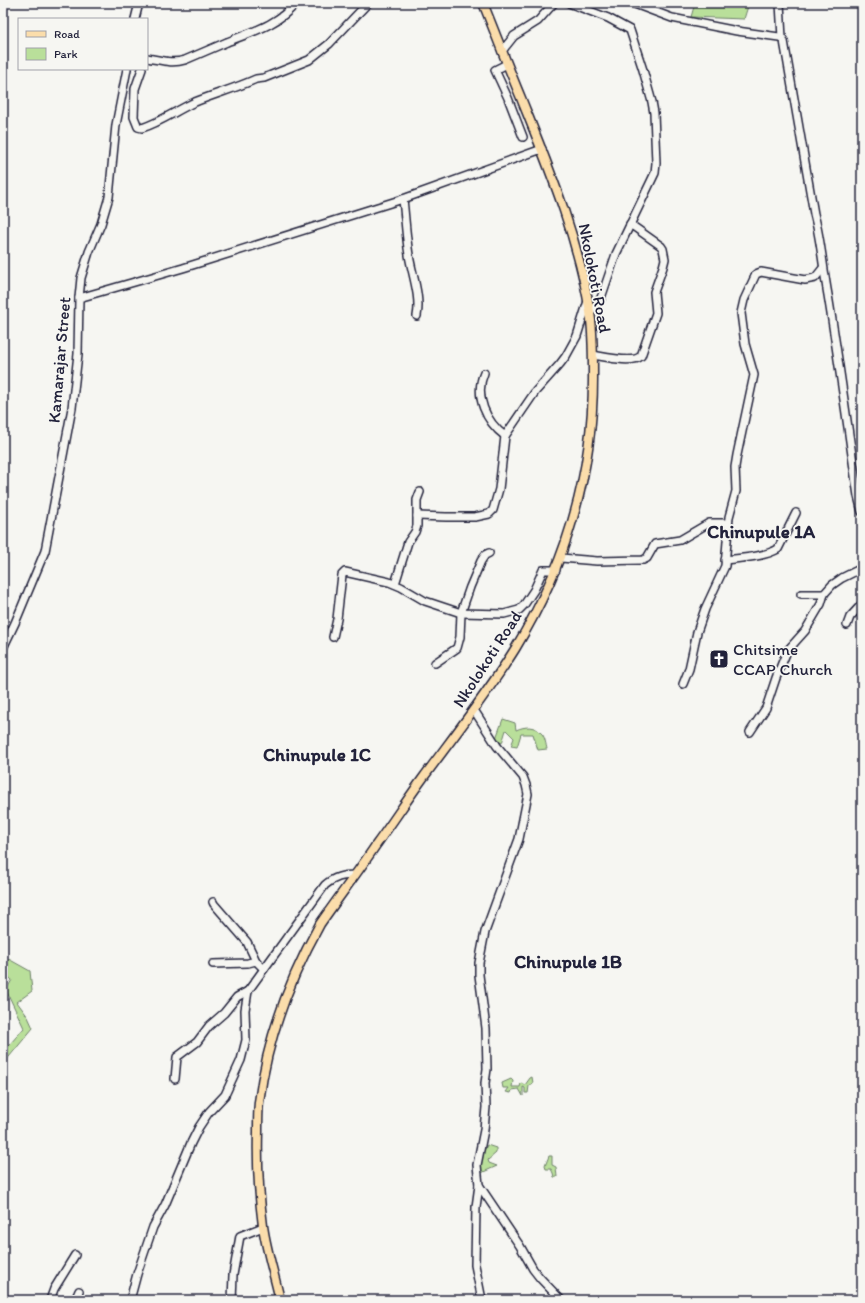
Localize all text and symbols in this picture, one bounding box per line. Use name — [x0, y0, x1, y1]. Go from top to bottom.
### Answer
legend — [18, 18, 148, 70]
text: Road — [54, 27, 80, 41]
text: Park — [54, 47, 78, 61]
street label: Nkolokoti Road — [575, 222, 615, 334]
street label: Kamarajar Street — [44, 296, 74, 424]
district label: Chinupule 1A — [707, 520, 816, 543]
street label: Nkolokoti Road — [448, 607, 526, 711]
place label: Chitsime CCAP Church — [733, 639, 833, 679]
church icon: Chitsime CCAP Church — [708, 648, 730, 670]
district label: Chinupule 1C — [263, 743, 371, 766]
district label: Chinupule 1B — [514, 950, 622, 973]

